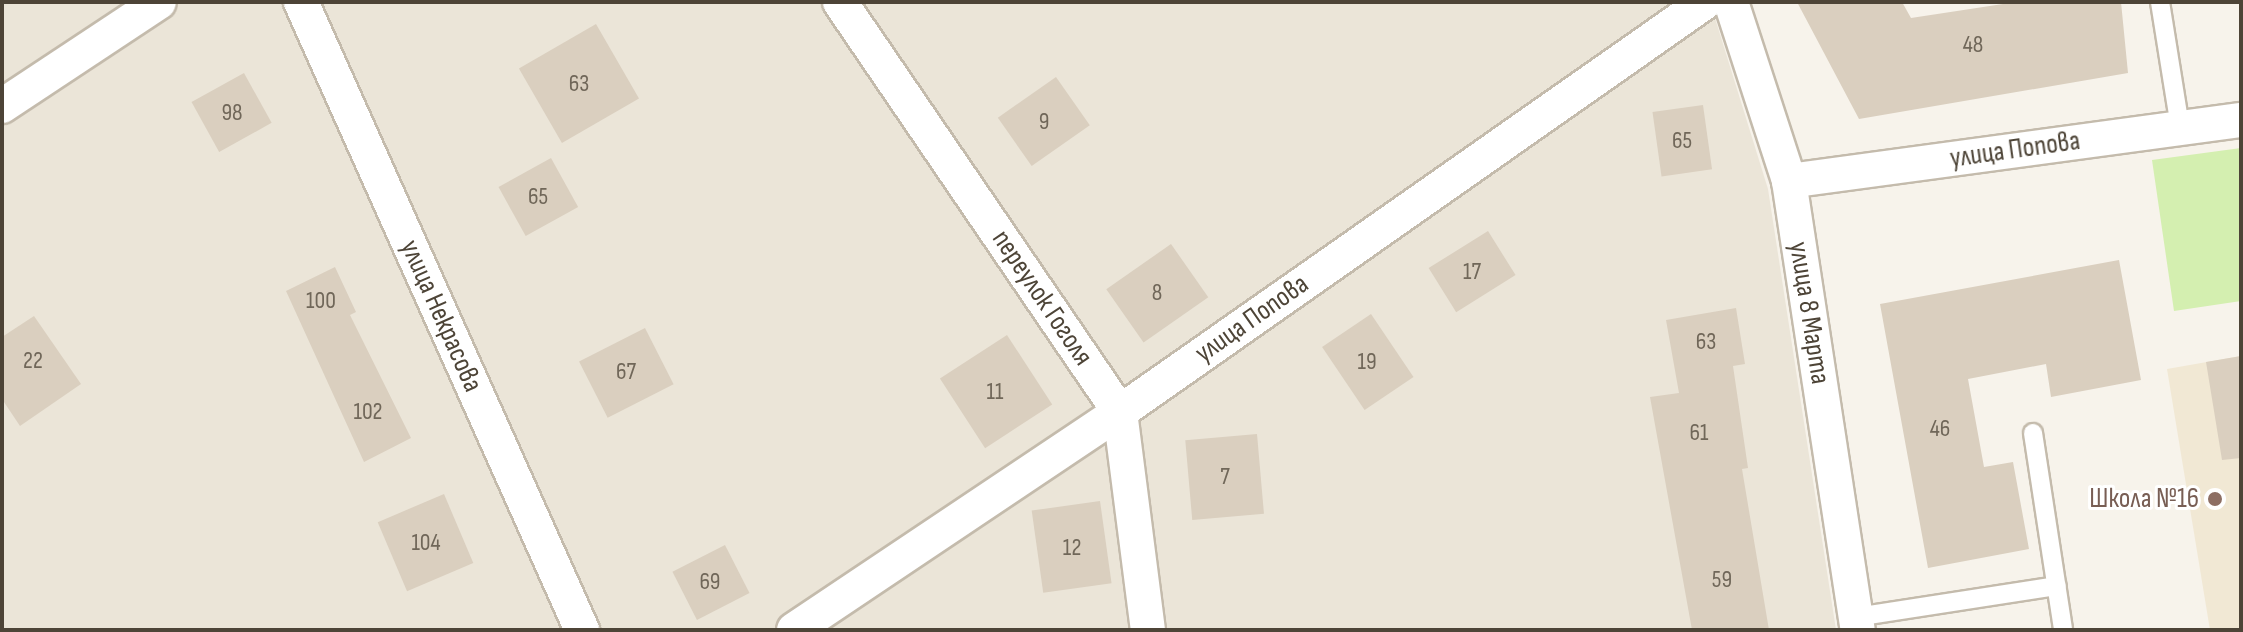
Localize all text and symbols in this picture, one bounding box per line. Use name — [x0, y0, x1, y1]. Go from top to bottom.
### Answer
house number: 48 — [1963, 31, 1983, 59]
house number: 63 — [569, 70, 589, 98]
house number: 98 — [221, 99, 243, 127]
house number: 9 — [1039, 108, 1049, 136]
street label: улица Попова — [1948, 124, 2082, 176]
house number: 65 — [1672, 127, 1692, 155]
house number: 65 — [528, 183, 548, 211]
street label: переулок Гоголя — [984, 224, 1100, 372]
street label: улица Некрасова — [393, 235, 489, 397]
street label: улица 8 Марта — [1781, 239, 1837, 387]
house number: 17 — [1463, 258, 1481, 286]
street label: улица Попова — [1189, 268, 1315, 370]
house number: 8 — [1152, 279, 1162, 307]
house number: 100 — [306, 287, 336, 315]
house number: 63 — [1696, 328, 1716, 356]
house number: 22 — [23, 347, 43, 375]
house number: 19 — [1357, 348, 1377, 376]
house number: 67 — [616, 358, 636, 386]
house number: 11 — [987, 378, 1003, 406]
house number: 102 — [354, 398, 382, 426]
house number: 46 — [1930, 415, 1950, 443]
house number: 61 — [1690, 419, 1708, 447]
house number: 7 — [1220, 463, 1230, 491]
place label: Школа №16 — [2089, 482, 2199, 516]
marker: Школа №16 — [2206, 490, 2224, 508]
house number: 104 — [411, 529, 441, 557]
house number: 12 — [1063, 534, 1081, 562]
house number: 59 — [1712, 566, 1732, 594]
house number: 69 — [700, 568, 720, 596]

